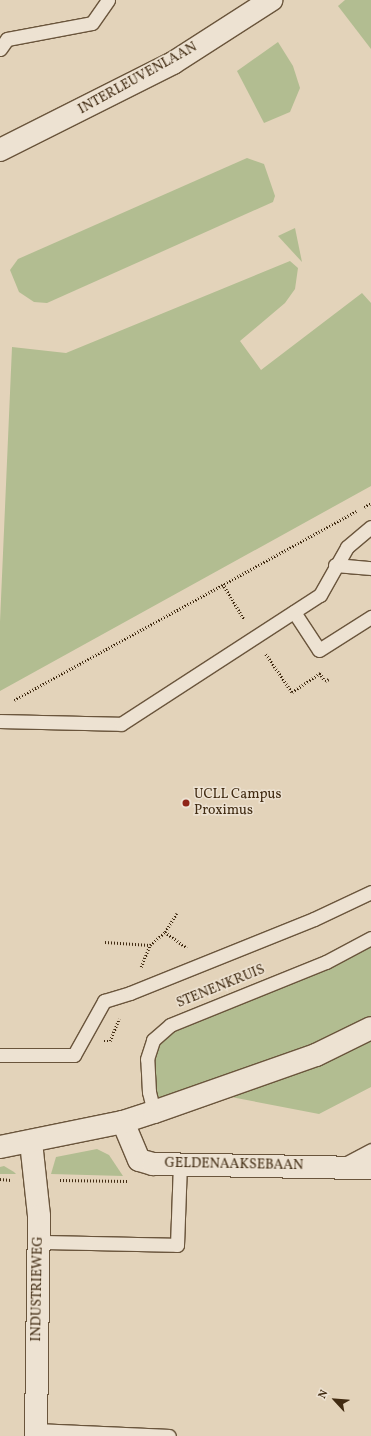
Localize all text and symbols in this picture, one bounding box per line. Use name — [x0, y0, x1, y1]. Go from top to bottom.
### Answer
street label: INTERLEUVENLAAN — [76, 39, 200, 119]
place label: UCLL Campus Proximus — [194, 787, 281, 820]
marker: UCLL Campus Proximus — [181, 798, 191, 808]
street label: STENENKRUIS — [174, 962, 268, 1012]
street label: GELDENAAKSEBAAN — [164, 1155, 304, 1175]
street label: INDUSTRIEWEG — [29, 1236, 47, 1342]
north arrow — [315, 1380, 355, 1420]
text: N — [315, 1388, 332, 1401]

